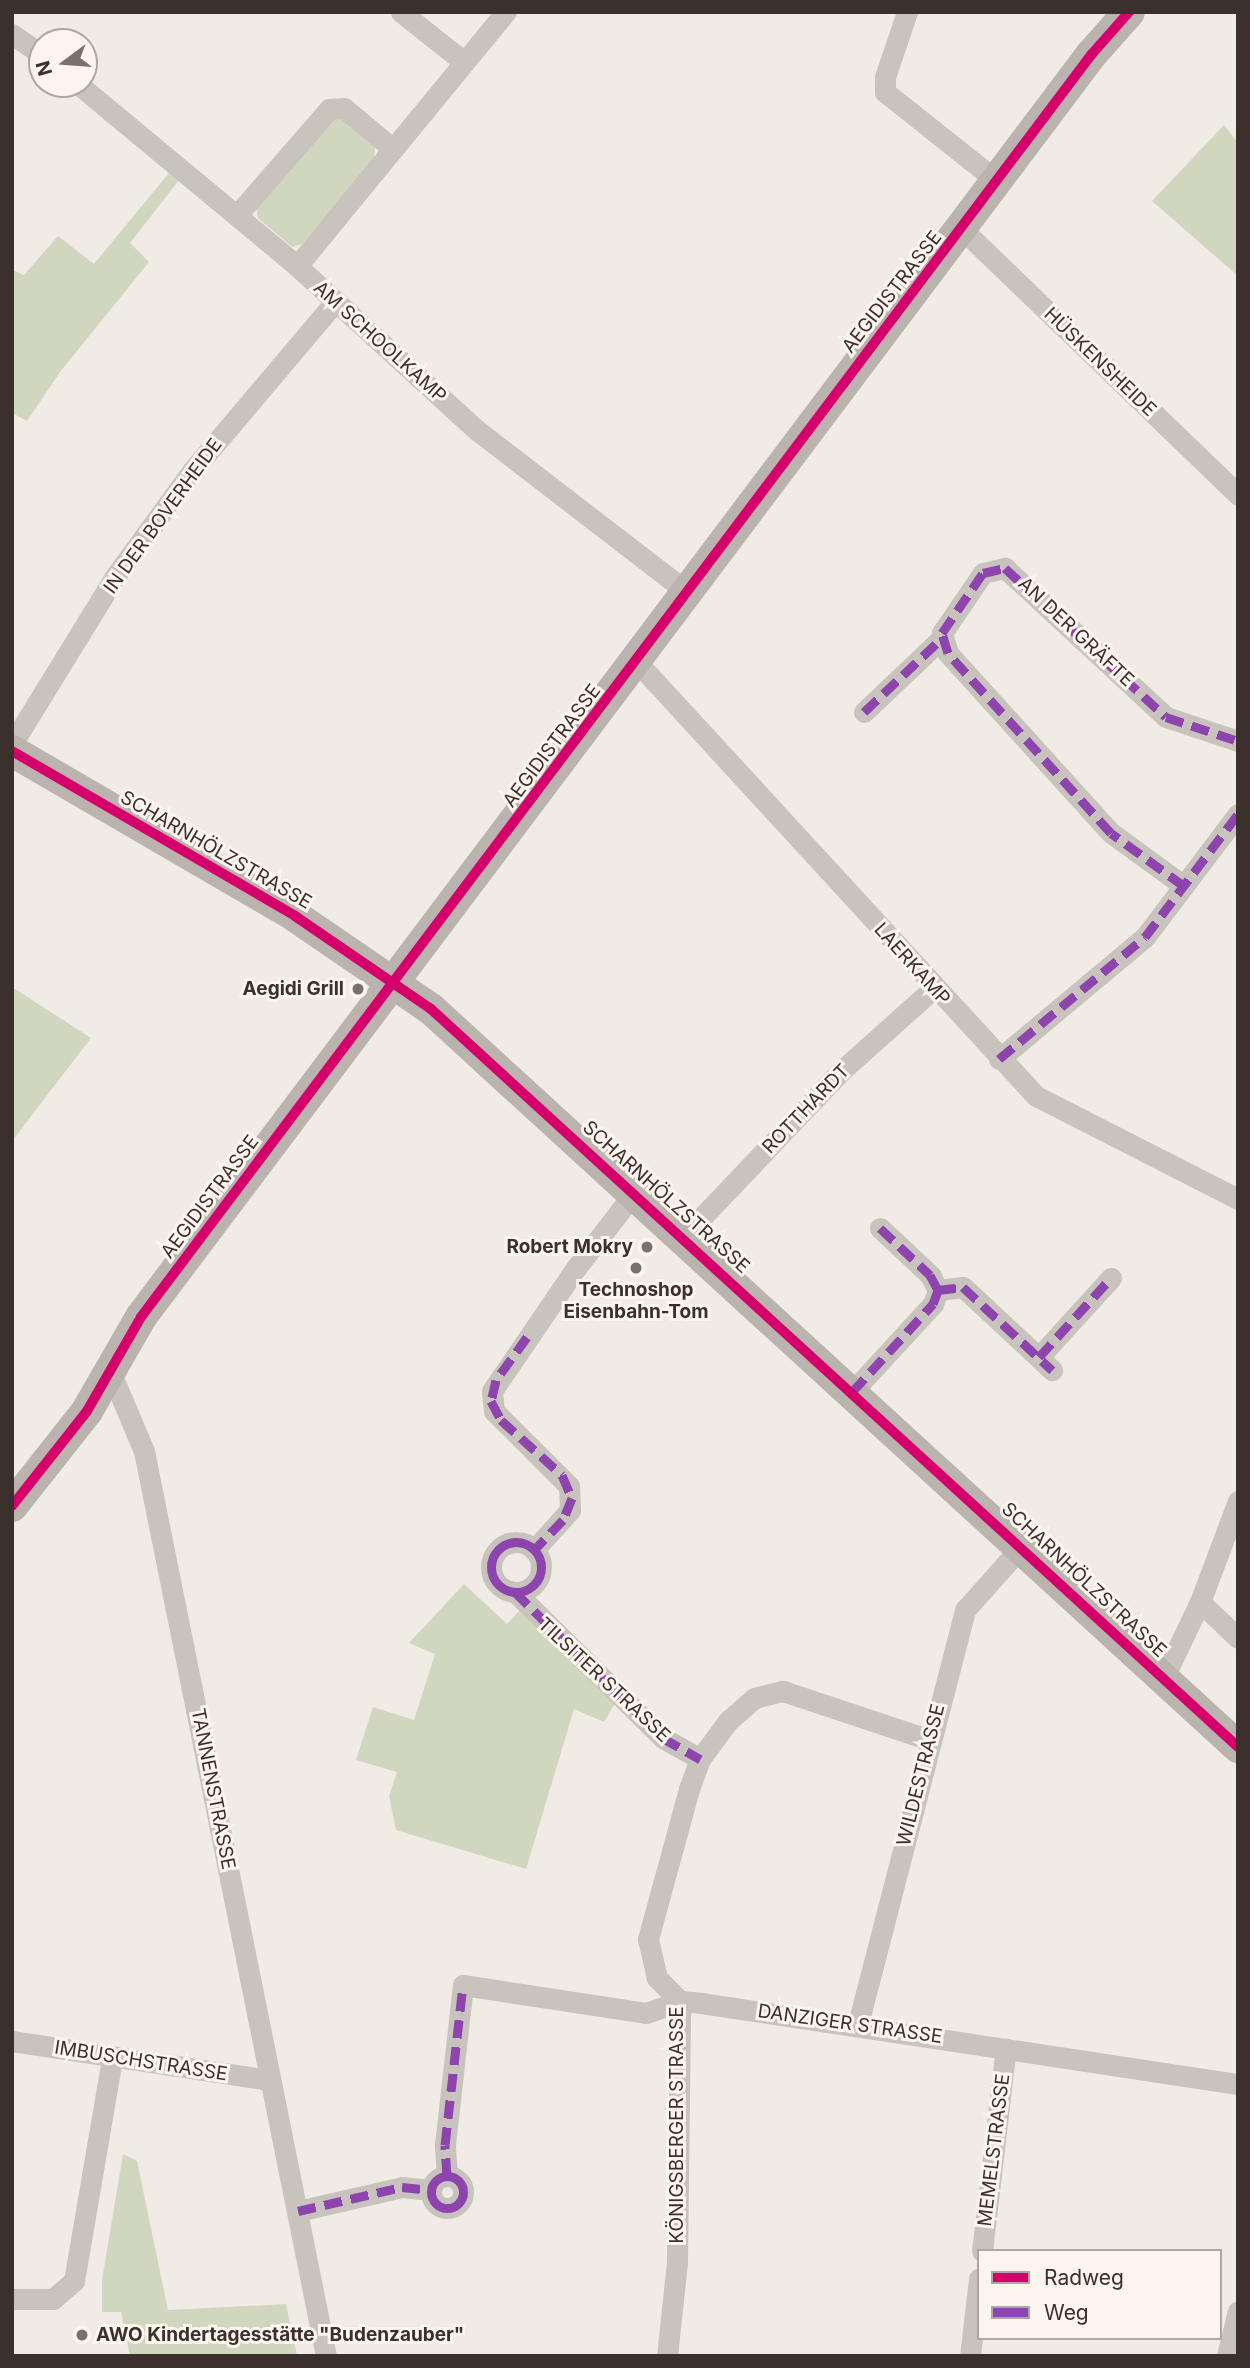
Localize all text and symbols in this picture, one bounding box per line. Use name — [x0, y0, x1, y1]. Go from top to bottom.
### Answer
north arrow — [28, 28, 98, 98]
text: N — [31, 58, 57, 79]
street label: AEGIDISTRASSE — [837, 227, 947, 357]
street label: AM SCHOOLKAMP — [309, 276, 451, 408]
street label: HÜSKENSHEIDE — [1039, 303, 1161, 421]
street label: IN DER BOVERHEIDE — [99, 434, 227, 598]
street label: AN DER GRÄFTE — [1013, 573, 1139, 691]
street label: AEGIDISTRASSE — [498, 680, 606, 812]
street label: SCHARNHÖLZSTRASSE — [116, 786, 316, 914]
street label: LAERKAMP — [869, 918, 955, 1010]
place label: Aegidi Grill — [243, 978, 344, 1000]
marker: Aegidi Grill — [350, 981, 366, 997]
street label: ROTTHARDT — [758, 1060, 854, 1158]
street label: SCHARNHÖLZSTRASSE — [578, 1116, 754, 1278]
street label: AEGIDISTRASSE — [156, 1131, 264, 1263]
place label: Robert Mokry — [506, 1236, 633, 1258]
marker: Robert Mokry — [639, 1239, 655, 1255]
marker: Technoshop Eisenbahn-Tom — [628, 1260, 644, 1276]
place label: Technoshop Eisenbahn-Tom — [564, 1279, 708, 1323]
street label: SCHARNHÖLZSTRASSE — [997, 1498, 1171, 1662]
street label: TILSITER STRASSE — [533, 1613, 675, 1747]
street label: WILDESTRASSE — [892, 1702, 950, 1848]
street label: TANNENSTRASSE — [186, 1706, 240, 1872]
street label: DANZIGER STRASSE — [756, 2000, 944, 2048]
street label: KÖNIGSBERGER STRASSE — [666, 2006, 688, 2244]
street label: IMBUSCHSTRASSE — [53, 2036, 229, 2086]
street label: MEMELSTRASSE — [973, 2072, 1015, 2228]
legend — [977, 2249, 1222, 2340]
text: Radweg — [1044, 2265, 1124, 2290]
text: Weg — [1044, 2300, 1089, 2325]
place label: AWO Kindertagesstätte "Budenzauber" — [96, 2324, 464, 2346]
marker: AWO Kindertagesstätte "Budenzauber" — [74, 2327, 90, 2343]

